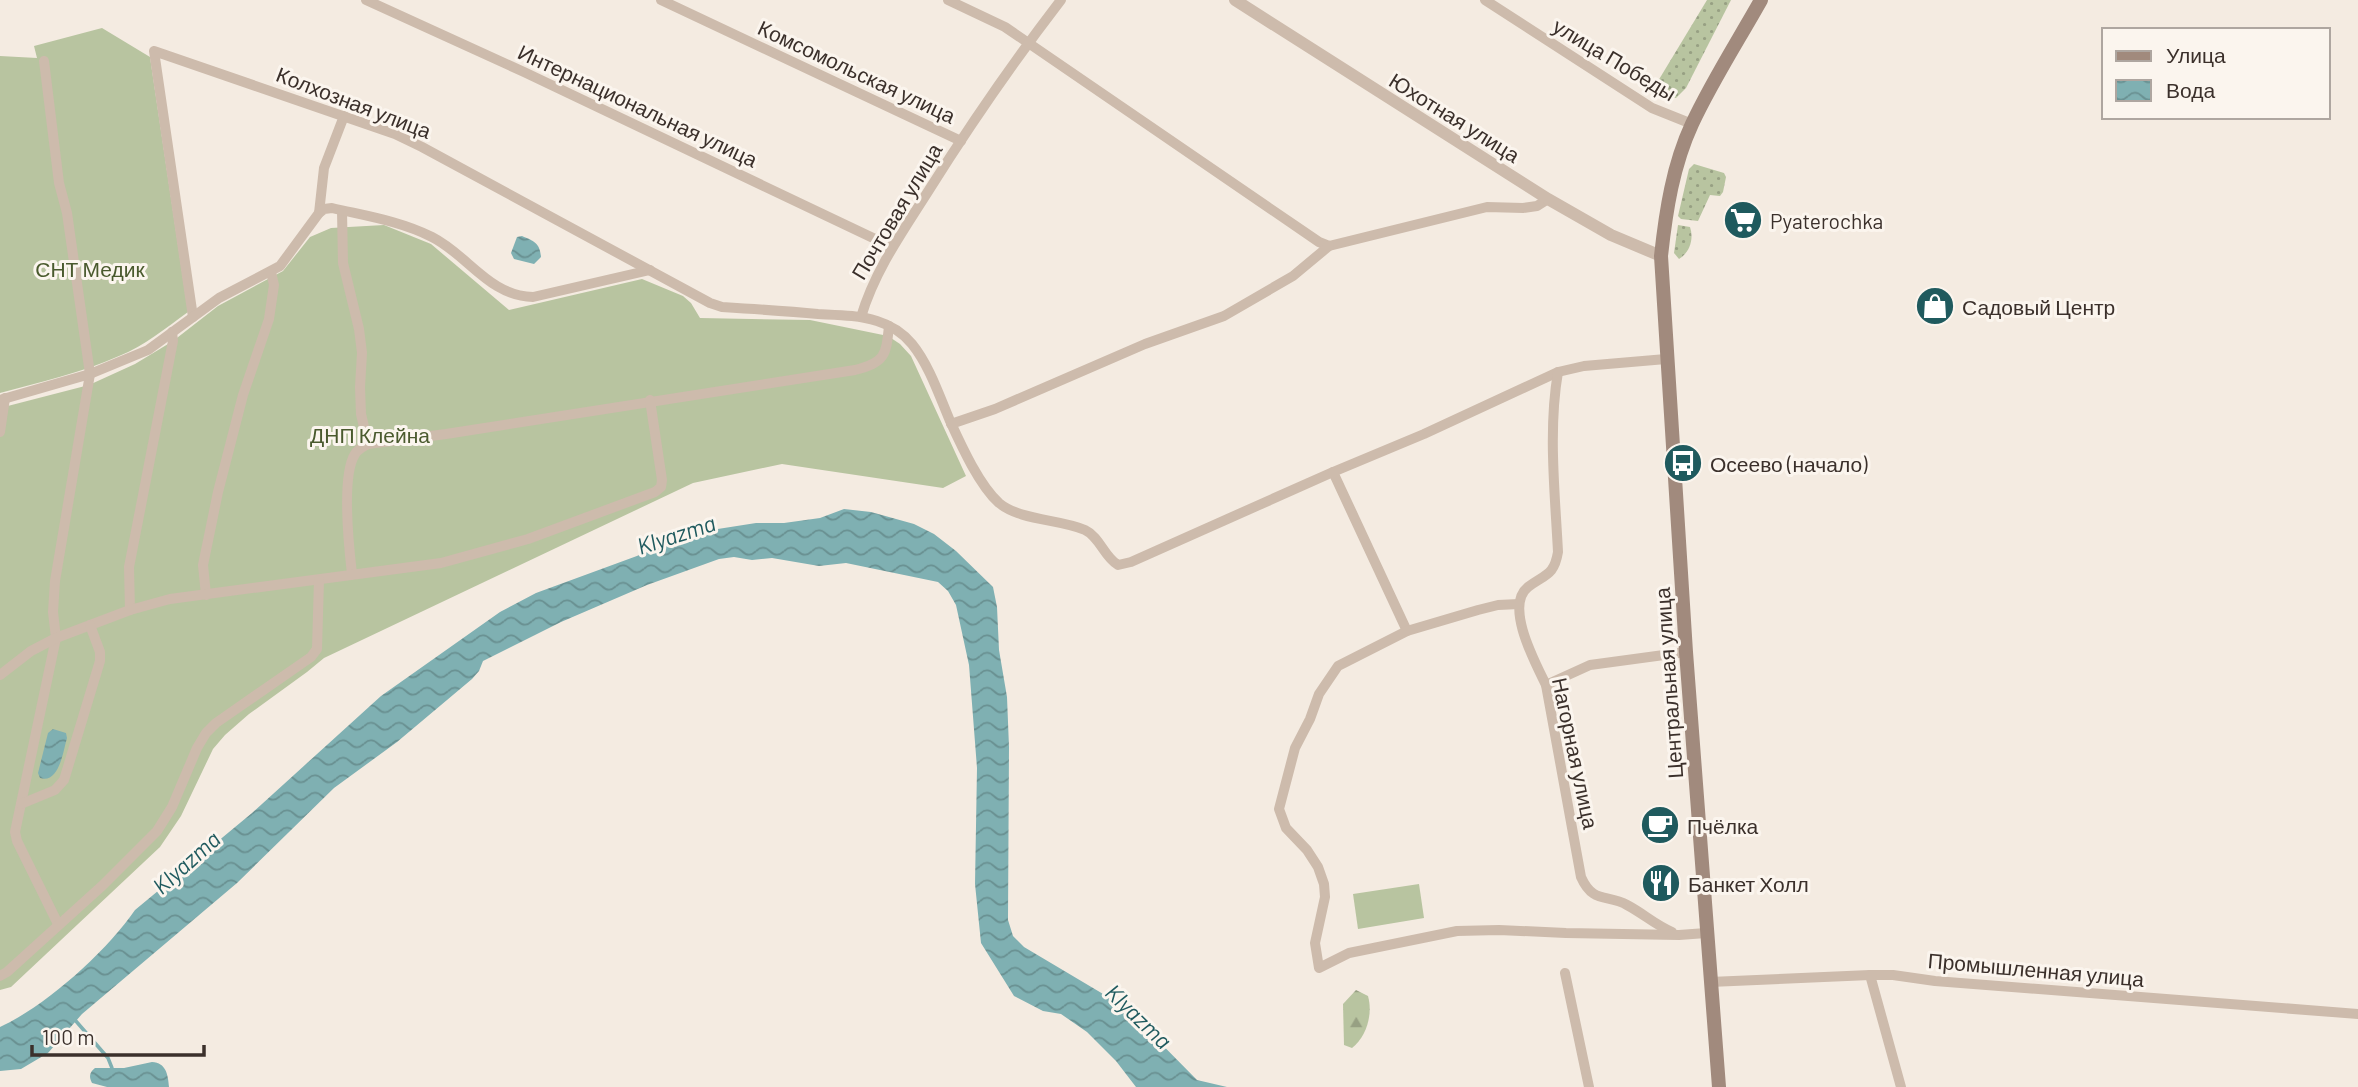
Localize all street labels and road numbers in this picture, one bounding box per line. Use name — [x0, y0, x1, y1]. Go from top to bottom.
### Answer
street label: улица Победы — [1549, 12, 1681, 106]
street label: Комсомольская улица — [754, 14, 960, 128]
street label: Интернациональная улица — [514, 38, 762, 172]
street label: Колхозная улица — [273, 61, 435, 143]
street label: Юхотная улица — [1385, 67, 1525, 167]
street label: Почтовая улица — [846, 138, 947, 284]
street label: Центральная улица — [1649, 586, 1687, 779]
street label: Нагорная улица — [1548, 675, 1604, 831]
street label: Промышленная улица — [1927, 947, 2145, 991]

